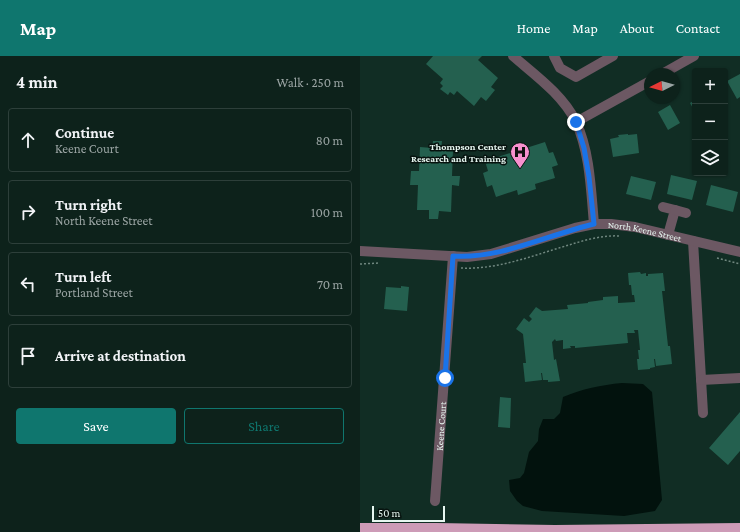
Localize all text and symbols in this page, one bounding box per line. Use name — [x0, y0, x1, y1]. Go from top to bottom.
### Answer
text: Map — [20, 18, 56, 39]
text: Home — [517, 20, 550, 36]
text: Map — [572, 20, 598, 36]
text: About — [620, 20, 654, 36]
text: Contact — [676, 20, 720, 36]
north arrow — [644, 68, 680, 104]
map controls — [692, 68, 728, 176]
button: + — [692, 68, 728, 104]
text: 4 min — [16, 73, 58, 92]
text: Walk · 250 m — [276, 75, 344, 90]
button: − — [692, 104, 728, 140]
route end — [567, 113, 585, 131]
text: Continue — [55, 125, 114, 141]
icon: ahead — [17, 129, 39, 151]
text: 80 m — [316, 133, 343, 148]
button: layers — [692, 140, 728, 176]
text: Keene Court — [55, 141, 119, 156]
place label: Thompson Center Research and Training — [411, 141, 506, 164]
hospital icon: Thompson Center Research and Training — [509, 141, 531, 169]
text: Turn right — [55, 197, 122, 213]
icon: right — [17, 201, 39, 223]
text: 100 m — [311, 205, 343, 220]
text: North Keene Street — [55, 213, 153, 228]
street label: North Keene Street — [608, 219, 683, 244]
text: Turn left — [55, 269, 111, 285]
icon: left — [17, 273, 39, 295]
text: 70 m — [317, 277, 343, 292]
text: Portland Street — [55, 285, 133, 300]
icon: arrive — [17, 345, 39, 367]
text: Arrive at destination — [55, 348, 186, 364]
route start — [436, 369, 454, 387]
street label: Keene Court — [433, 401, 448, 451]
button: Save — [16, 408, 176, 444]
button: Share — [184, 408, 344, 444]
scale bar — [372, 504, 445, 523]
text: 50 m — [378, 507, 400, 519]

